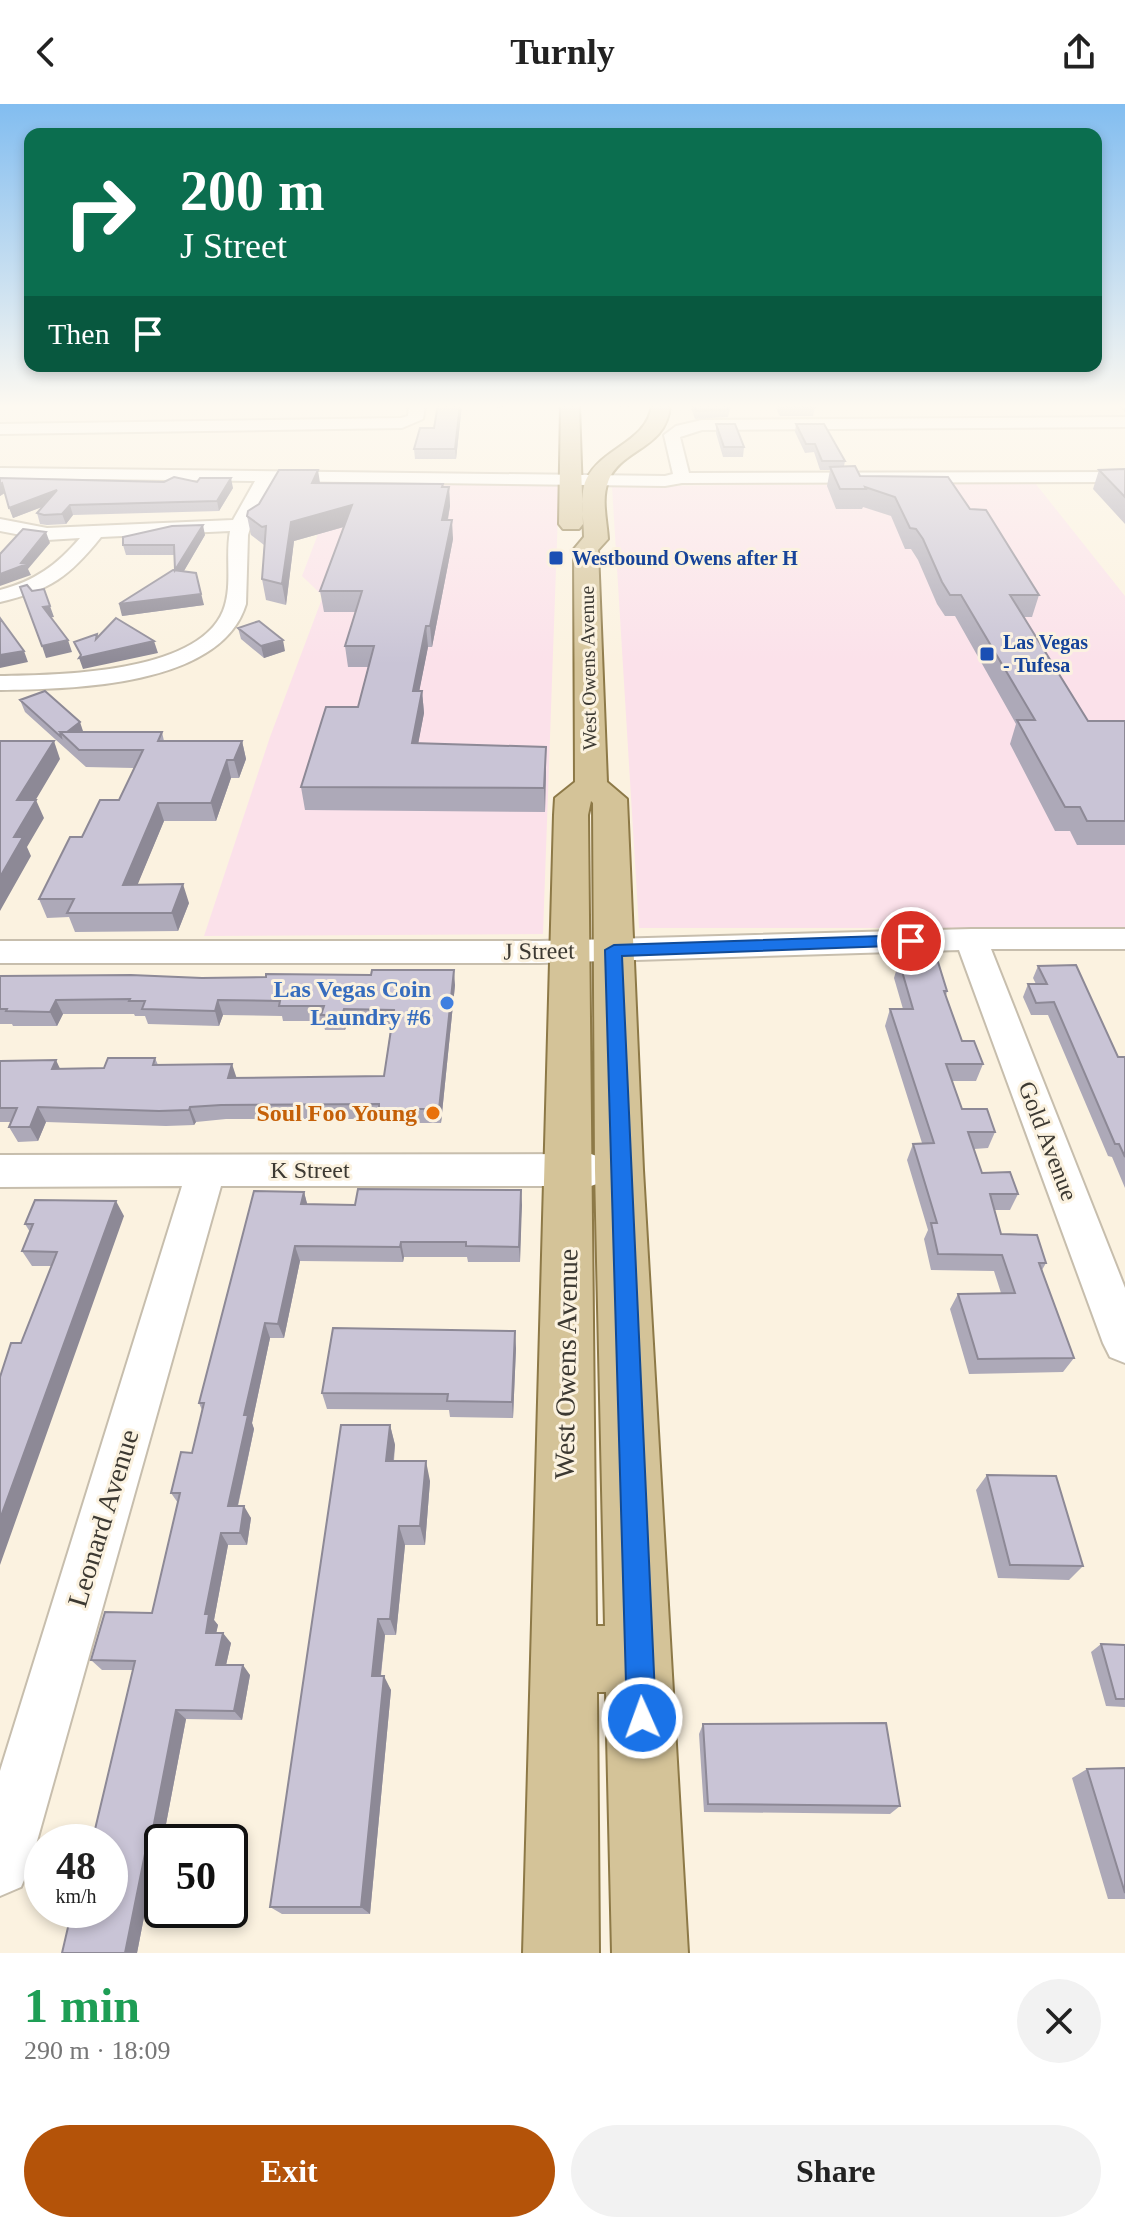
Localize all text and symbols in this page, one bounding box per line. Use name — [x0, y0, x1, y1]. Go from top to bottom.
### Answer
icon: back — [24, 30, 68, 74]
icon: share — [1057, 30, 1101, 74]
text: Turnly — [510, 32, 615, 72]
icon: right — [48, 160, 152, 264]
text: 200 m — [180, 160, 325, 222]
text: J Street — [180, 226, 287, 266]
icon: arrive — [126, 312, 170, 356]
text: Then — [48, 317, 110, 350]
place label: Westbound Owens after H — [572, 547, 798, 569]
marker: Westbound Owens after H — [547, 549, 565, 567]
street label: West Owens Avenue — [576, 585, 600, 751]
place label: Las Vegas - Tufesa — [1003, 631, 1088, 676]
marker: Las Vegas - Tufesa — [978, 645, 996, 663]
pin — [877, 907, 945, 975]
icon: arrive — [889, 919, 933, 963]
street label: J Street — [503, 937, 575, 965]
place label: Las Vegas Coin Laundry #6 — [274, 976, 431, 1030]
marker: Las Vegas Coin Laundry #6 — [438, 994, 456, 1012]
street label: Gold Avenue — [1013, 1078, 1083, 1204]
place label: Soul Foo Young — [257, 1100, 417, 1126]
marker: Soul Foo Young — [424, 1104, 442, 1122]
street label: K Street — [270, 1157, 350, 1183]
street label: West Owens Avenue — [548, 1248, 584, 1480]
street label: Leonard Avenue — [61, 1426, 145, 1610]
position arrow — [600, 1676, 684, 1760]
speed limit sign: 50 — [144, 1824, 248, 1928]
text: 48 — [56, 1843, 96, 1888]
text: km/h — [55, 1885, 97, 1907]
text: 1 min — [24, 1979, 140, 2032]
button: close — [1017, 1979, 1101, 2063]
text: 290 m · 18:09 — [24, 2036, 171, 2065]
button: Exit — [24, 2125, 555, 2217]
button: Share — [571, 2125, 1101, 2217]

